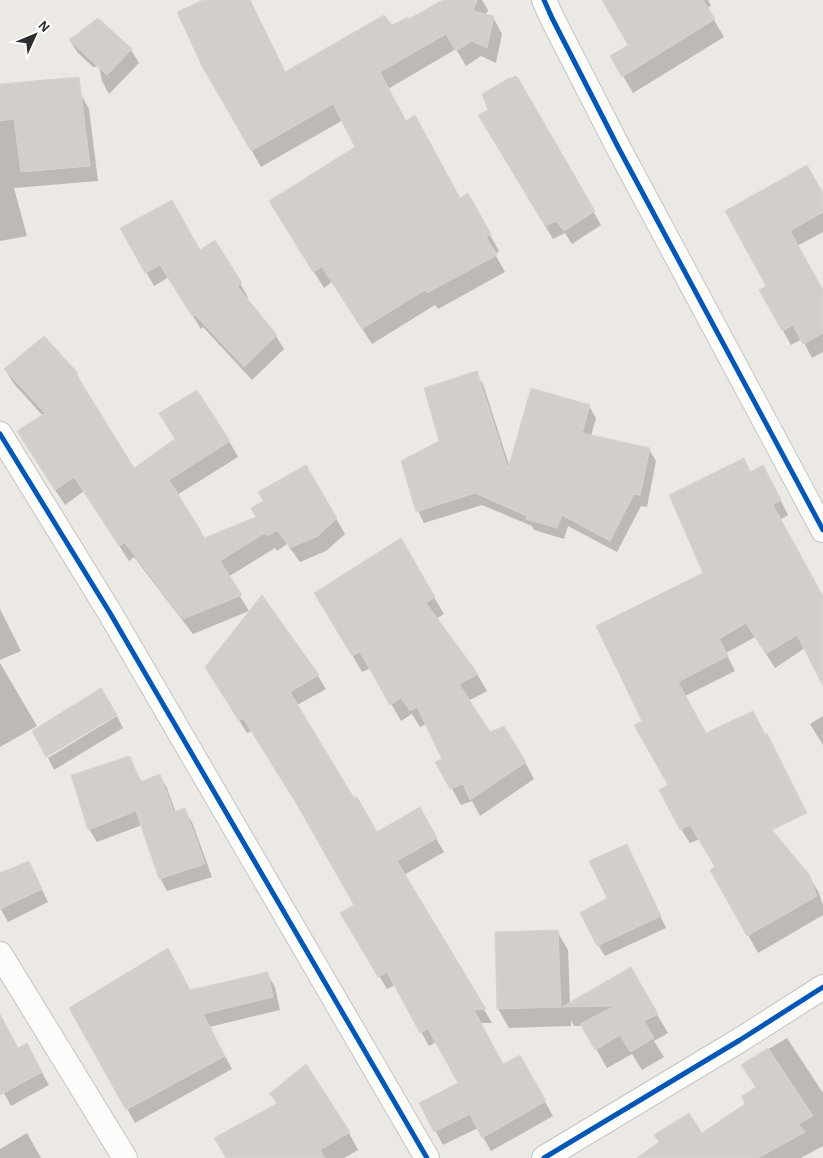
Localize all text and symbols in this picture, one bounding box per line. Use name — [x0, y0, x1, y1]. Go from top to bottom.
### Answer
north arrow — [10, 10, 60, 60]
text: N — [35, 18, 52, 35]

